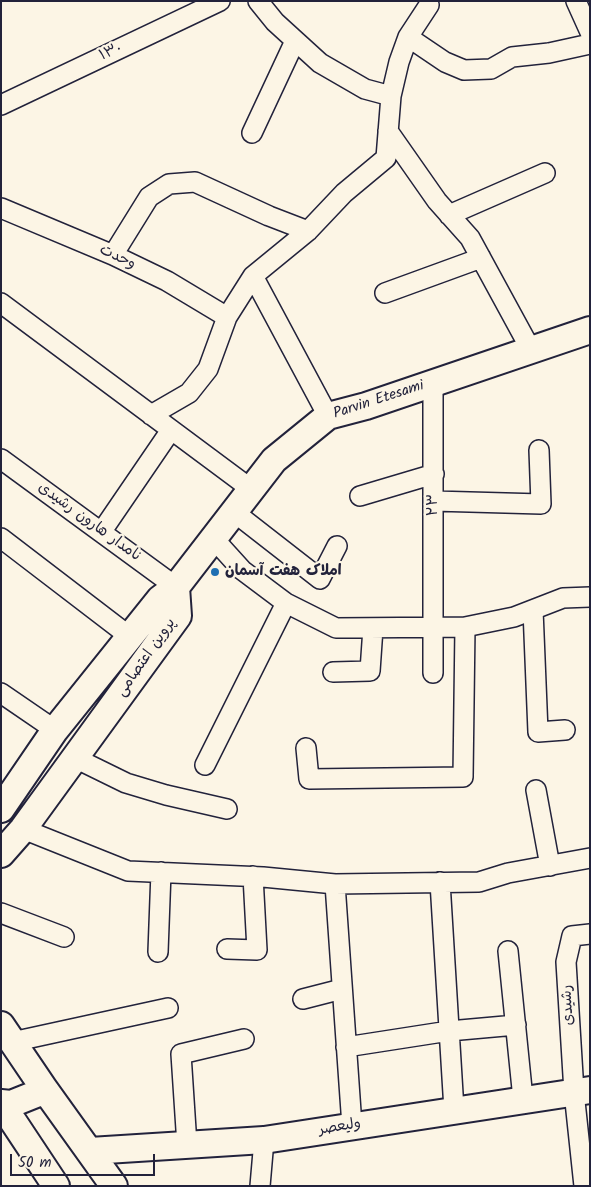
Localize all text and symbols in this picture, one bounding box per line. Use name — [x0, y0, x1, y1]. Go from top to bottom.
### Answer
street label: ۱۳۰ — [97, 40, 125, 66]
street label: وحدت — [96, 242, 138, 274]
street label: Parvin Etesami — [331, 378, 427, 424]
street label: نامدار هارون رشیدی — [34, 479, 144, 567]
street label: ۲۳ — [425, 494, 443, 516]
place label: املاک هفت آسمان — [225, 563, 342, 581]
marker: املاک هفت آسمان — [209, 566, 221, 578]
street label: پروین اعتصامی — [113, 615, 181, 701]
street label: رشیدی — [559, 984, 579, 1026]
street label: ولیعصر — [318, 1116, 362, 1140]
scale bar — [12, 1144, 158, 1176]
text: 50 m — [18, 1151, 52, 1175]

